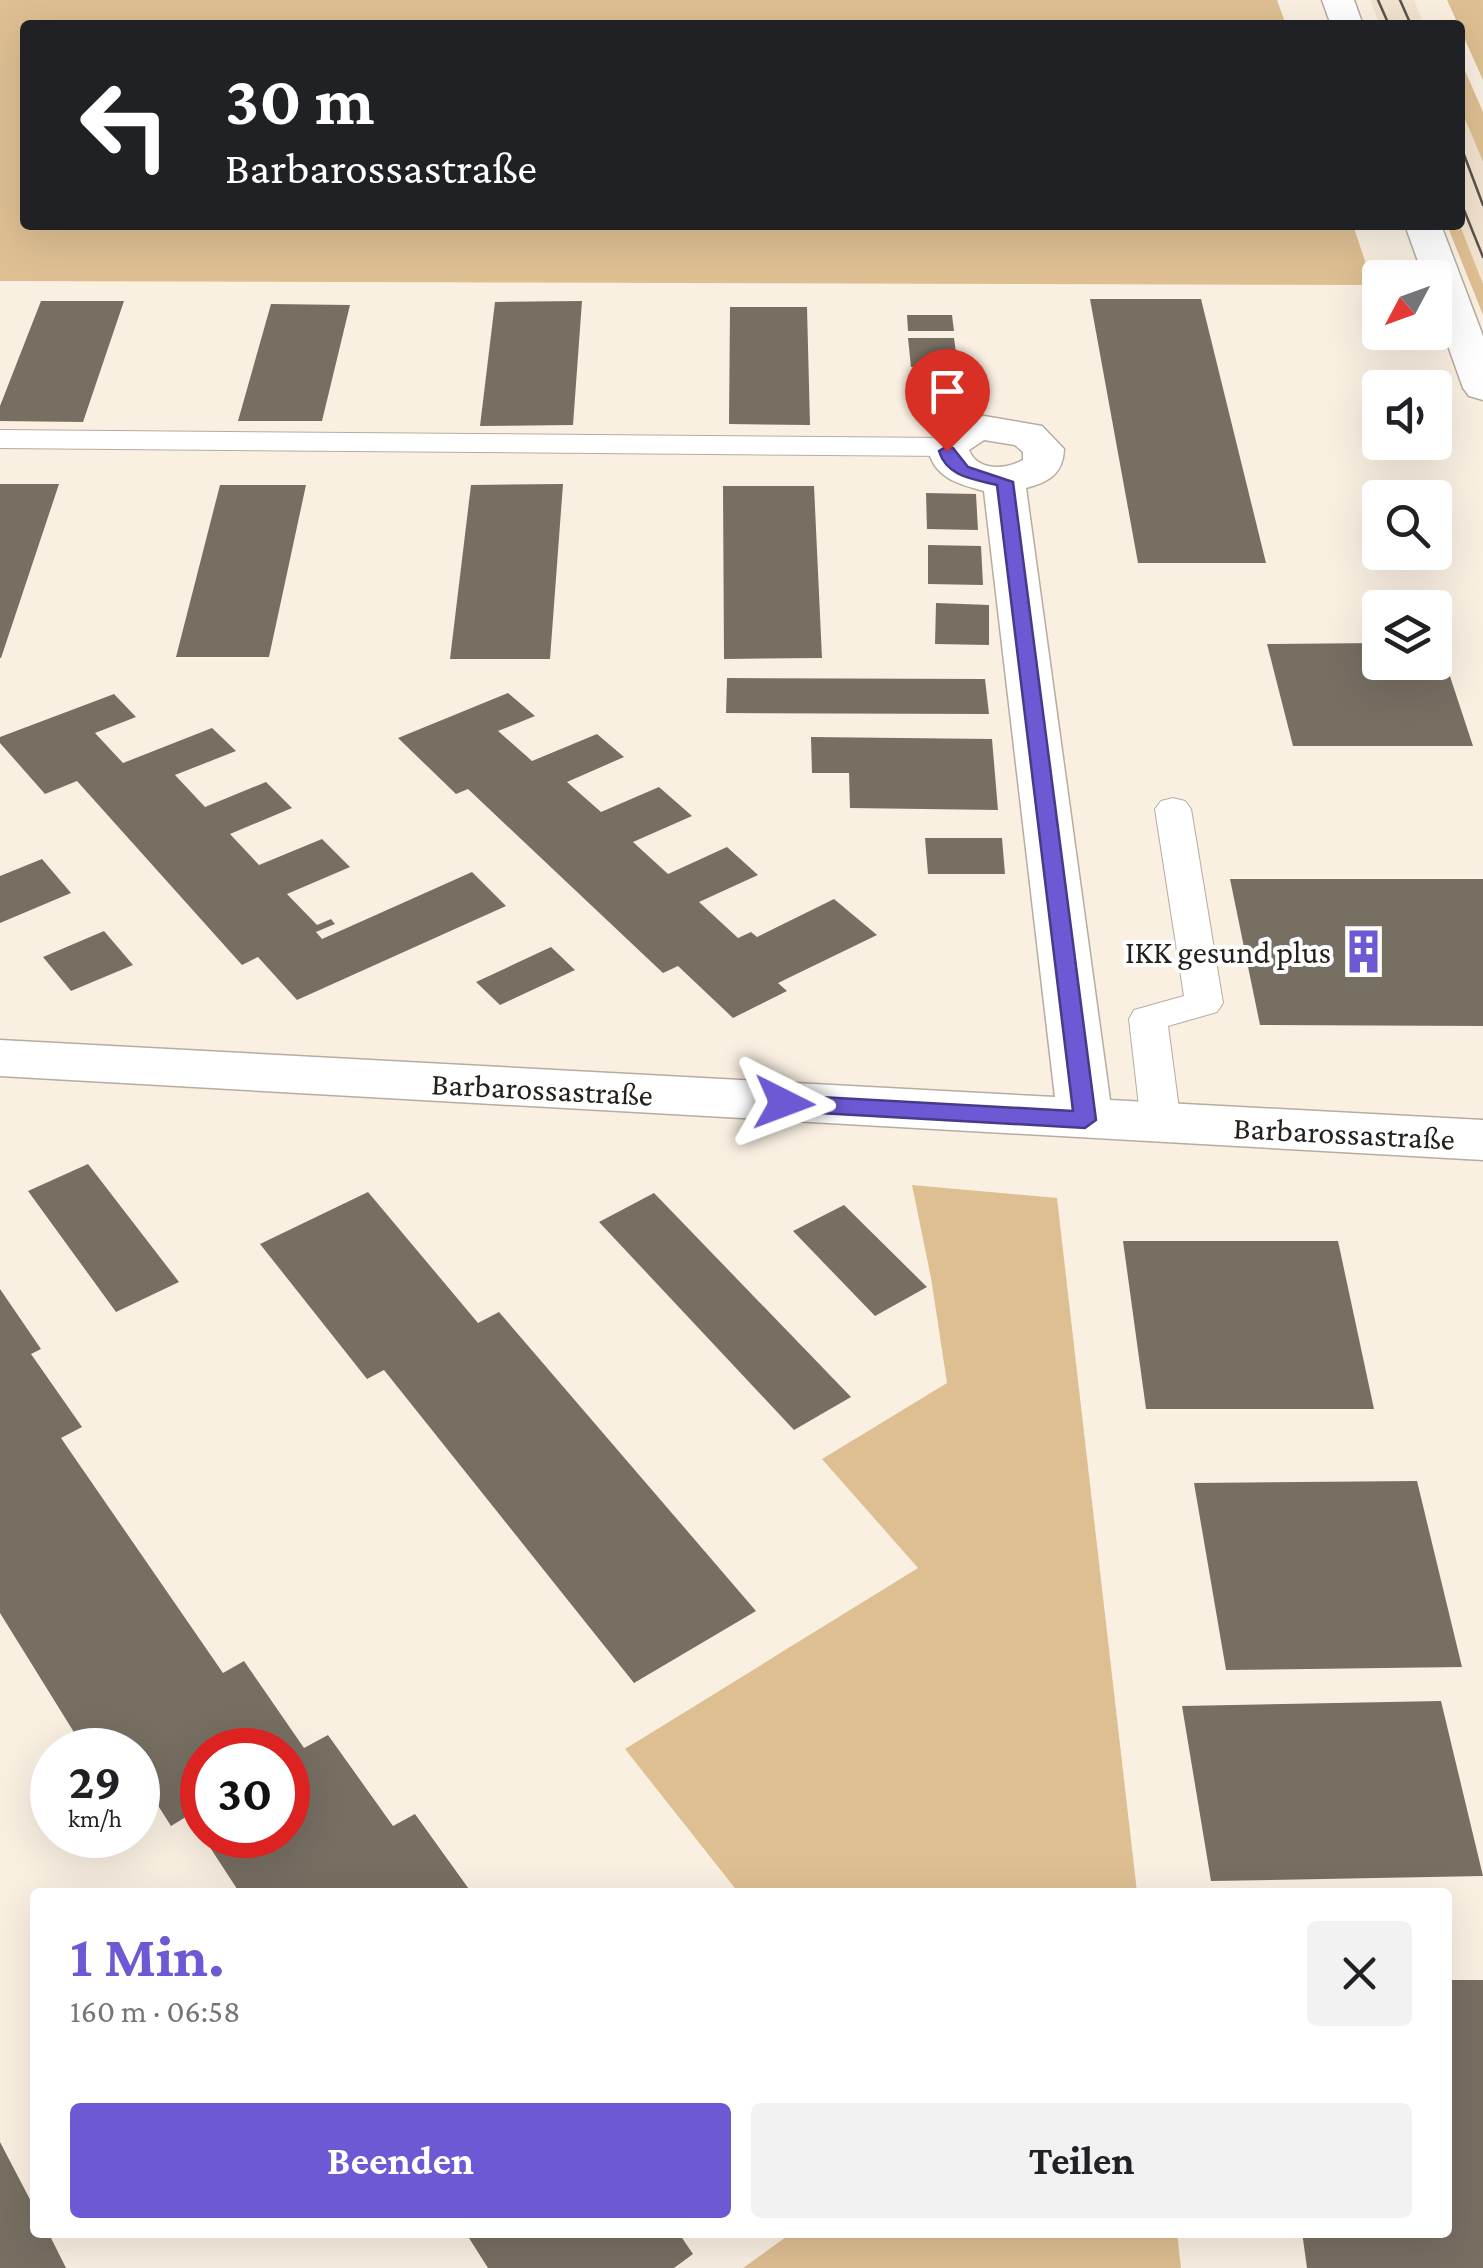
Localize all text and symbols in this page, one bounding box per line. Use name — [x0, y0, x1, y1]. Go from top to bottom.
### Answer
icon: left — [60, 60, 190, 190]
text: 30 m — [225, 61, 374, 139]
text: Barbarossastraße — [225, 143, 537, 193]
north arrow — [1362, 260, 1452, 350]
map controls — [1362, 260, 1452, 680]
pin — [905, 349, 990, 452]
icon: arrive — [920, 364, 975, 419]
button: sound — [1362, 370, 1452, 460]
button: search — [1362, 480, 1452, 570]
button: layers — [1362, 590, 1452, 680]
building icon: IKK gesund plus — [1340, 928, 1388, 976]
place label: IKK gesund plus — [1125, 934, 1331, 970]
position arrow — [732, 1051, 836, 1155]
street label: Barbarossastraße — [430, 1065, 654, 1113]
street label: Barbarossastraße — [1232, 1109, 1456, 1157]
speed limit sign: 30 — [180, 1728, 310, 1858]
text: 29 — [69, 1753, 121, 1809]
text: km/h — [68, 1805, 122, 1832]
button: close — [1307, 1921, 1412, 2026]
text: 1 Min. — [70, 1922, 225, 1989]
text: 160 m · 06:58 — [70, 1993, 240, 2029]
button: Beenden — [70, 2103, 731, 2218]
button: Teilen — [751, 2103, 1412, 2218]

